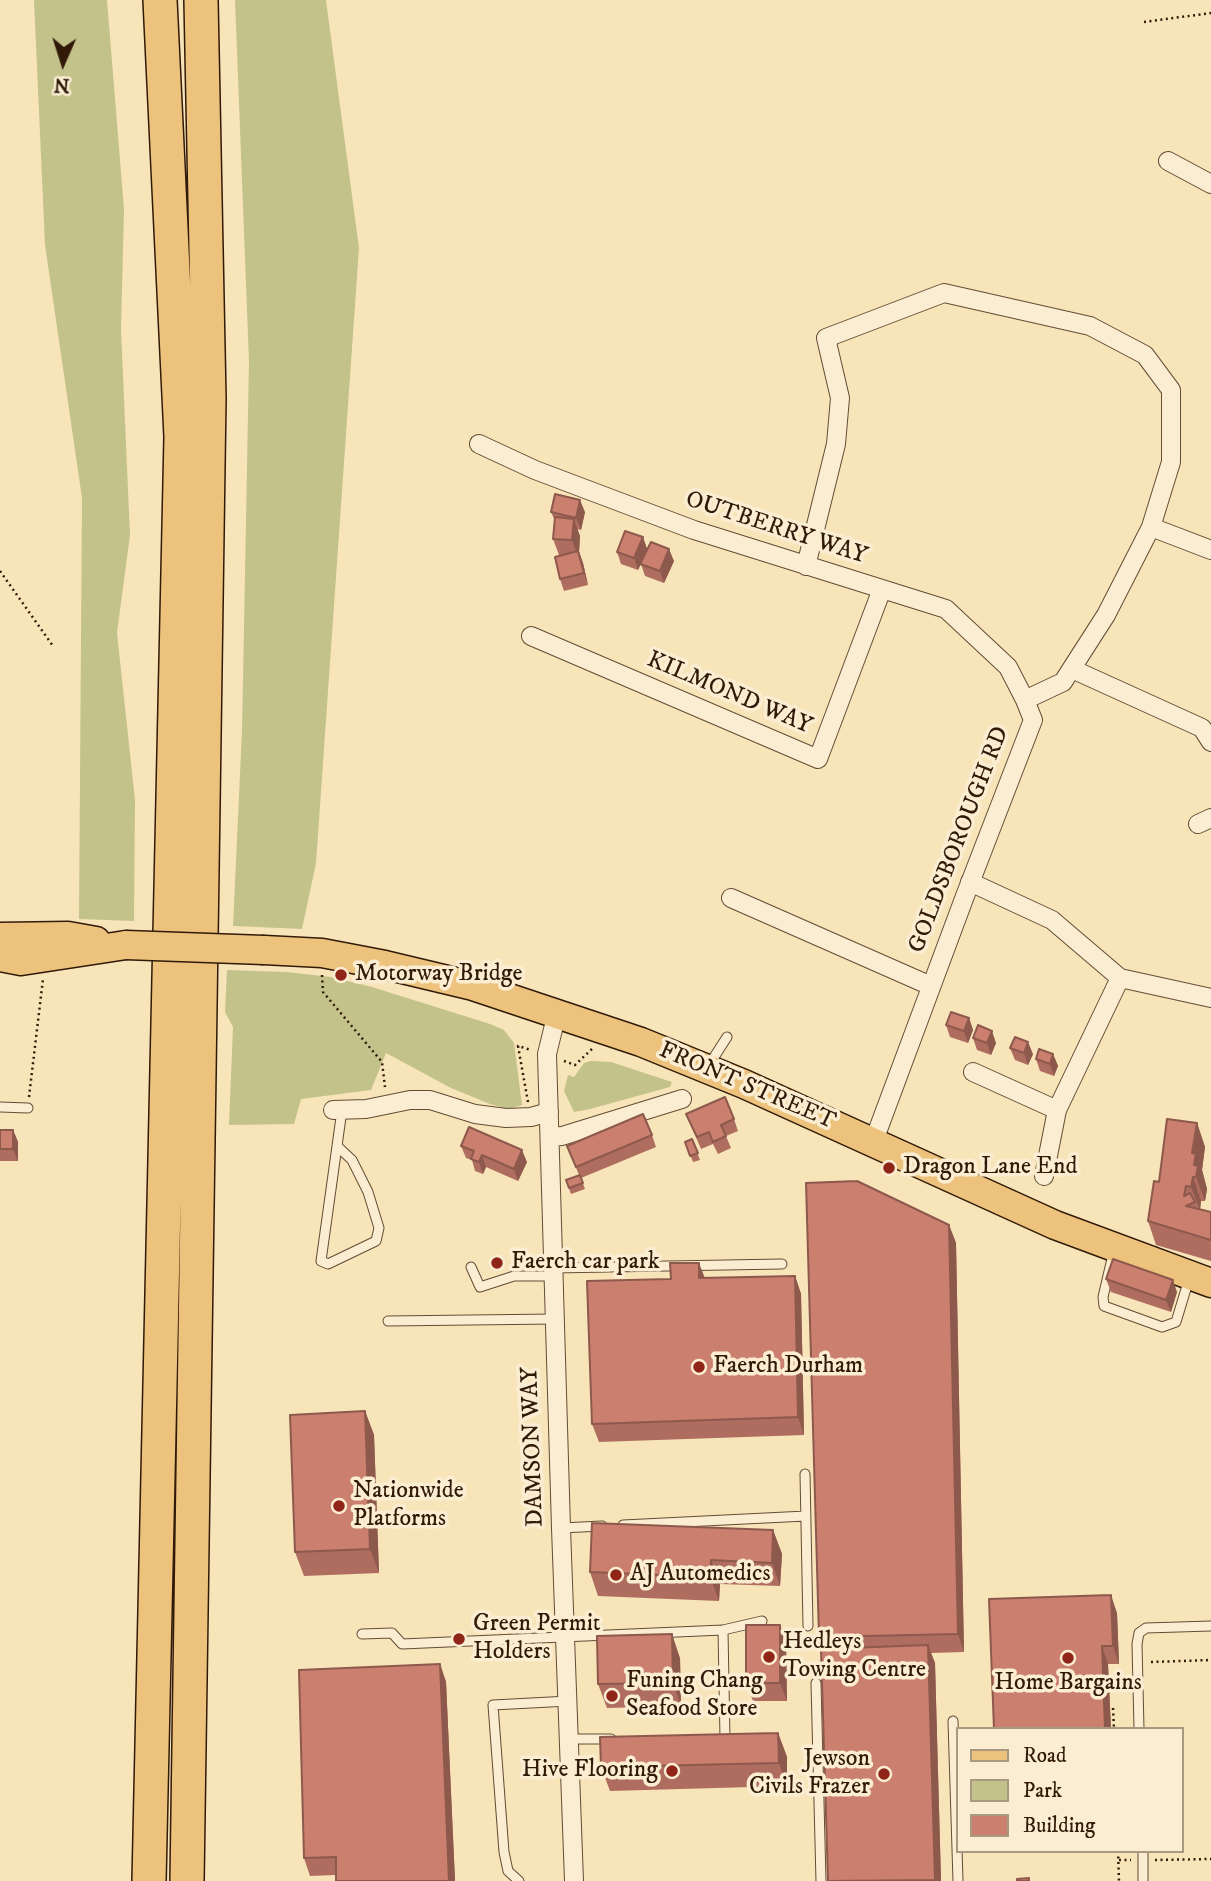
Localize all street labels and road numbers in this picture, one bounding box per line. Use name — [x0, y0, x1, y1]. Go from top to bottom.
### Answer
street label: OUTBERRY WAY — [682, 486, 870, 572]
street label: KILMOND WAY — [642, 646, 816, 742]
street label: GOLDSBOROUGH RD — [904, 723, 1016, 957]
street label: FRONT STREET — [654, 1037, 840, 1137]
street label: DAMSON WAY — [517, 1366, 551, 1528]

